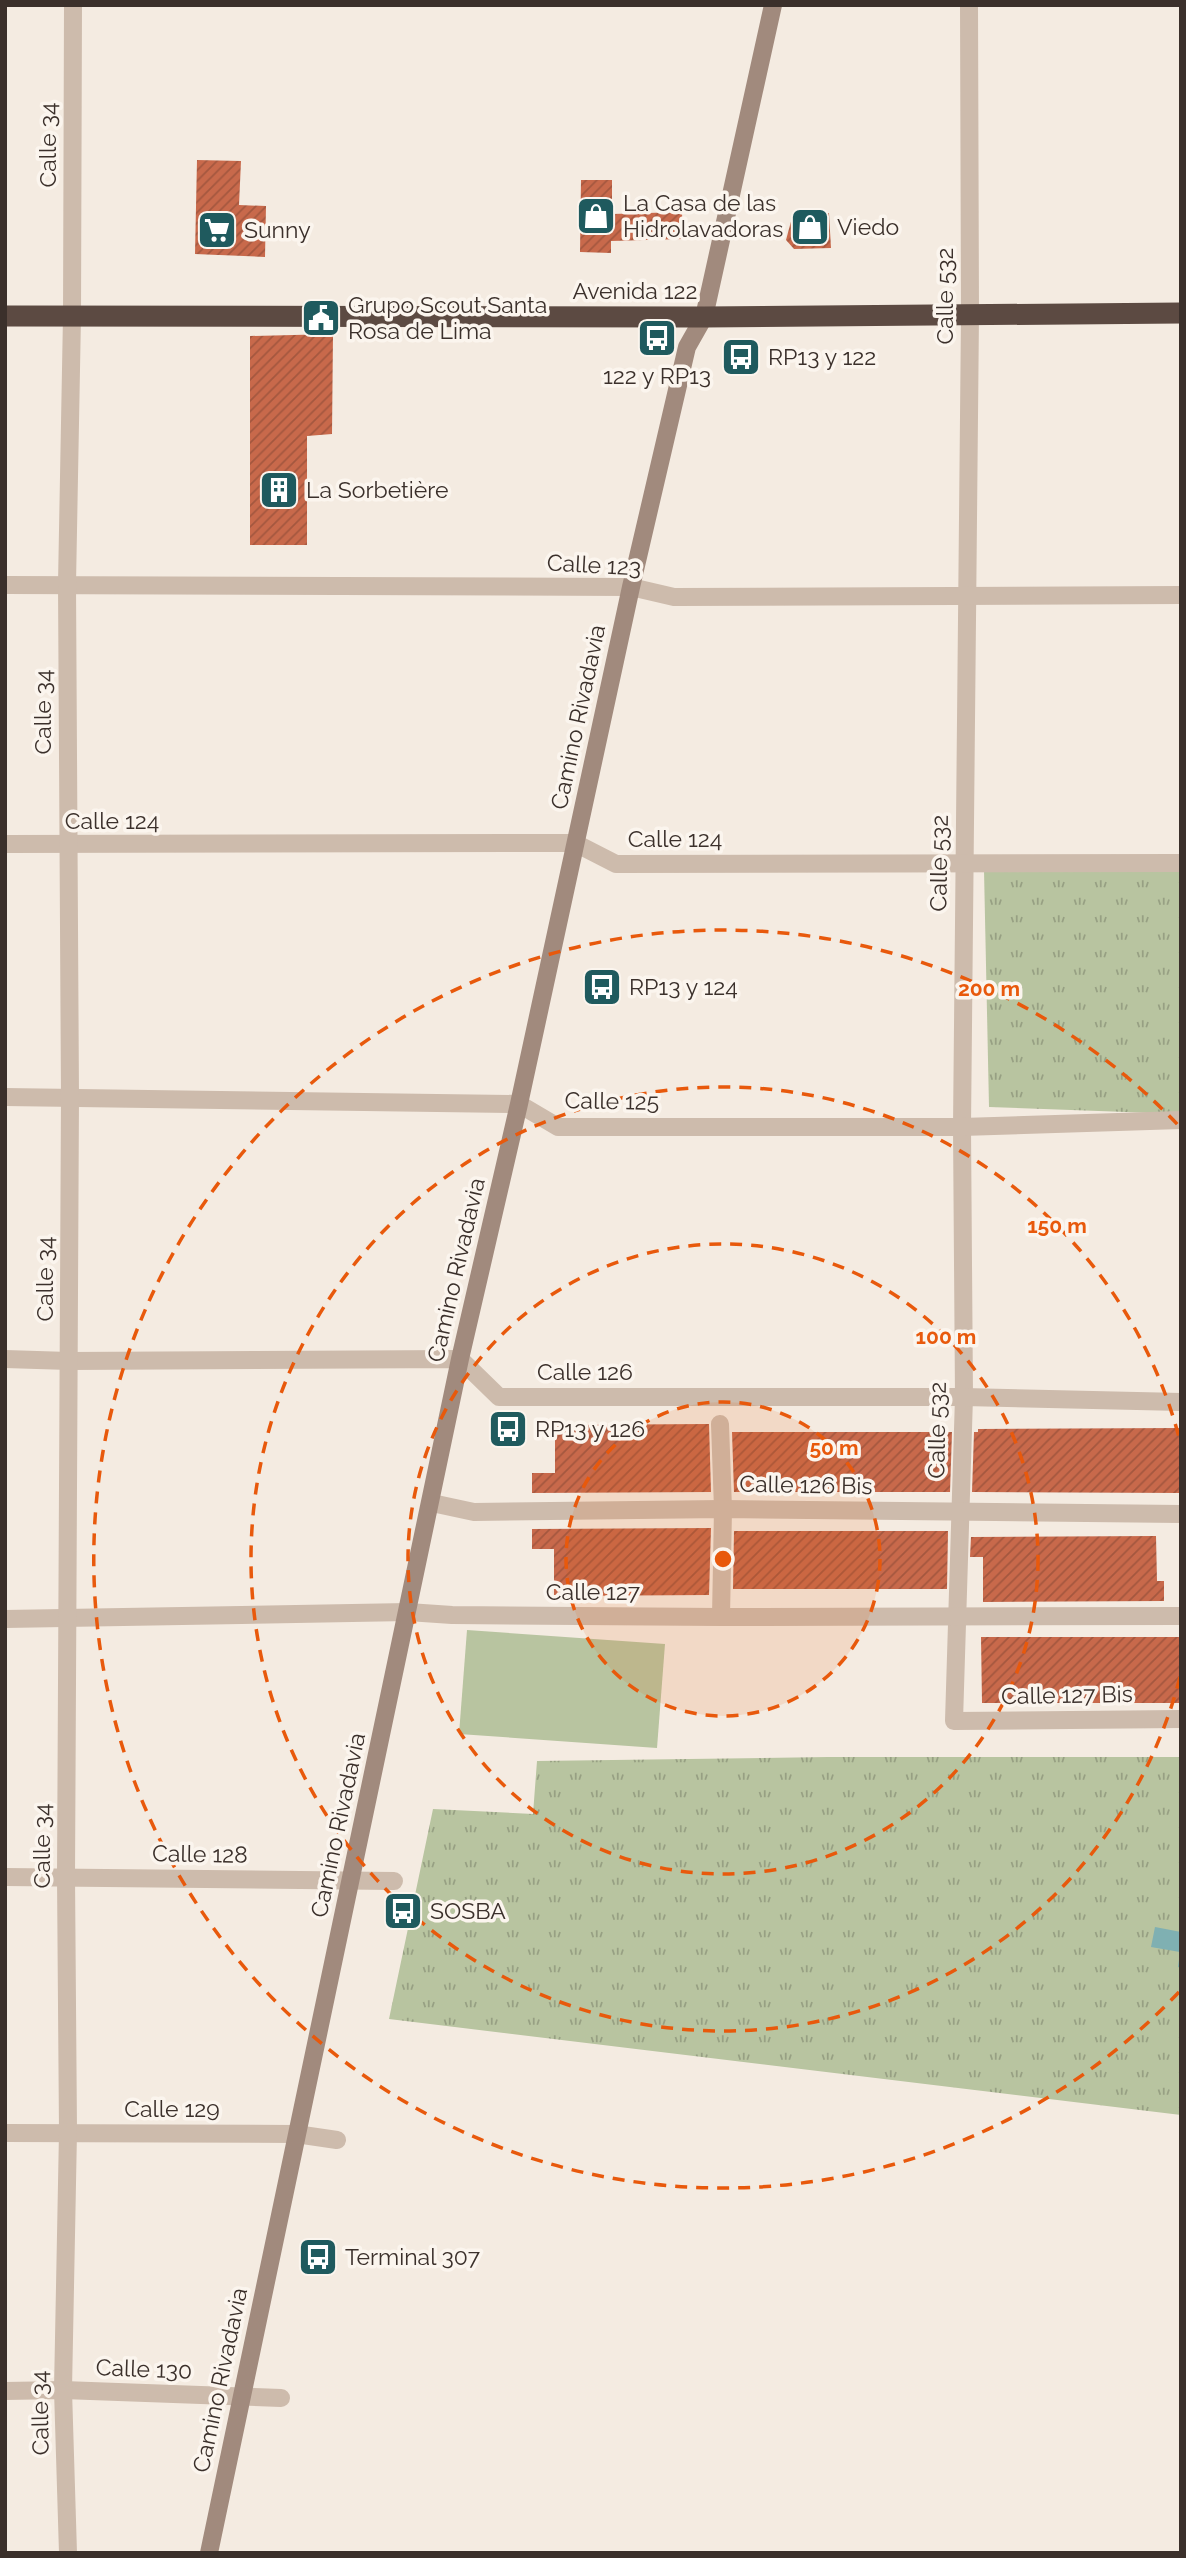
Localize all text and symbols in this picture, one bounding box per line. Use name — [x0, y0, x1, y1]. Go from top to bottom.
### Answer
street label: Calle 34 — [34, 102, 61, 188]
place label: La Casa de las Hidrolavadoras — [623, 189, 783, 242]
shop icon: La Casa de las Hidrolavadoras — [575, 195, 617, 237]
shop icon: Viedo — [789, 206, 831, 248]
supermarket icon: Sunny — [196, 209, 238, 251]
place label: Viedo — [837, 213, 899, 240]
place label: Sunny — [244, 216, 311, 243]
street label: Calle 532 — [931, 248, 958, 345]
street label: Avenida 122 — [572, 277, 698, 304]
place label: Grupo Scout Santa Rosa de Lima — [348, 291, 547, 344]
public building icon: Grupo Scout Santa Rosa de Lima — [300, 297, 342, 339]
bus stop icon: 122 y RP13 — [636, 317, 678, 359]
bus stop icon: RP13 y 122 — [720, 336, 762, 378]
place label: RP13 y 122 — [768, 343, 876, 370]
place label: 122 y RP13 — [603, 362, 711, 389]
building icon: La Sorbetière — [258, 469, 300, 511]
place label: La Sorbetière — [306, 476, 449, 503]
street label: Calle 123 — [546, 549, 642, 580]
street label: Camino Rivadavia — [545, 622, 610, 812]
street label: Calle 34 — [29, 669, 56, 755]
street label: Calle 124 — [65, 807, 159, 834]
street label: Calle 532 — [924, 814, 953, 912]
street label: Calle 124 — [628, 825, 722, 852]
bus stop icon: RP13 y 124 — [581, 966, 623, 1008]
place label: RP13 y 124 — [629, 973, 738, 1000]
text: 200 m — [958, 976, 1020, 1001]
street label: Calle 125 — [564, 1086, 660, 1115]
street label: Camino Rivadavia — [421, 1175, 490, 1365]
text: 150 m — [1027, 1213, 1087, 1238]
street label: Calle 34 — [31, 1236, 58, 1322]
text: 100 m — [916, 1324, 976, 1349]
street label: Calle 126 — [537, 1358, 633, 1385]
street label: Calle 532 — [922, 1381, 951, 1479]
bus stop icon: RP13 y 126 — [487, 1408, 529, 1450]
place label: RP13 y 126 — [535, 1415, 645, 1442]
text: 50 m — [809, 1435, 859, 1460]
street label: Calle 126 Bis — [739, 1470, 873, 1499]
centre of rings — [711, 1547, 735, 1571]
street label: Calle 127 — [546, 1578, 641, 1605]
street label: Calle 127 Bis — [1001, 1680, 1133, 1709]
street label: Camino Rivadavia — [305, 1730, 370, 1920]
street label: Calle 34 — [28, 1803, 55, 1889]
street label: Calle 128 — [152, 1839, 248, 1868]
bus stop icon: SOSBA — [382, 1890, 424, 1932]
place label: SOSBA — [430, 1897, 506, 1924]
street label: Calle 129 — [124, 2095, 220, 2122]
bus stop icon: Terminal 307 — [297, 2236, 339, 2278]
place label: Terminal 307 — [345, 2243, 481, 2270]
street label: Camino Rivadavia — [187, 2285, 252, 2475]
street label: Calle 130 — [95, 2353, 193, 2384]
street label: Calle 34 — [25, 2370, 54, 2456]

